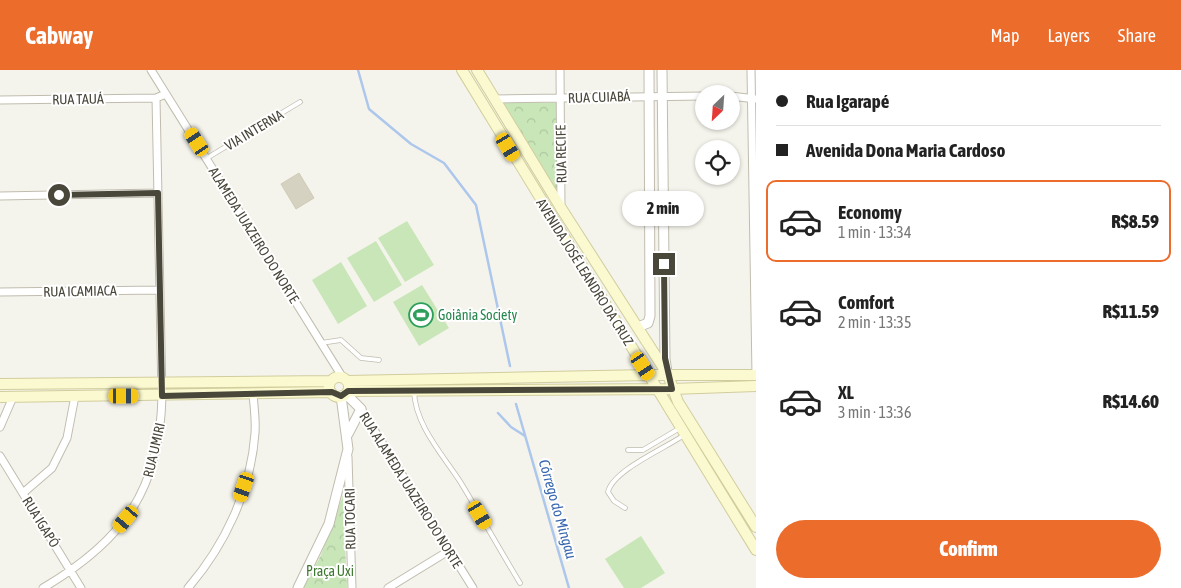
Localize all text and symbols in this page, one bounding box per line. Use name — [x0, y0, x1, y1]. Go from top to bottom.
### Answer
text: Cabway — [25, 22, 93, 49]
text: Map — [990, 25, 1019, 46]
text: Layers — [1047, 25, 1090, 46]
text: Share — [1118, 25, 1156, 46]
north arrow — [695, 85, 740, 130]
map controls — [695, 85, 740, 185]
street label: RUA CUIABÁ — [567, 88, 631, 106]
text: Rua Igarapé — [806, 90, 889, 112]
street label: RUA TAUÁ — [52, 91, 104, 107]
street label: VIA INTERNA — [222, 106, 286, 154]
car — [182, 125, 211, 159]
street label: RUA RECIFE — [552, 125, 570, 183]
car — [493, 130, 522, 164]
text: Avenida Dona Maria Cardoso — [806, 139, 1005, 161]
button: locate — [695, 140, 740, 185]
street label: ALAMEDA JUAZEIRO DO NORTE — [206, 164, 302, 306]
route start — [48, 184, 70, 206]
callout: 2 min — [623, 191, 705, 226]
street label: AVENIDA JOSÉ LEANDRO DA CRUZ — [533, 196, 637, 348]
text: 2 min — [647, 199, 679, 217]
icon: car — [778, 199, 823, 244]
text: Economy — [838, 201, 902, 223]
text: R$8.59 — [1111, 210, 1159, 232]
text: 1 min · 13:34 — [838, 223, 911, 241]
route end — [653, 253, 675, 275]
street label: RUA ICAMIACA — [43, 282, 117, 300]
icon: car — [778, 289, 823, 334]
text: Comfort — [838, 291, 894, 313]
text: R$11.59 — [1102, 300, 1159, 322]
sports icon: Goiânia Society — [408, 302, 434, 328]
place label: Goiânia Society — [438, 307, 517, 323]
text: 2 min · 13:35 — [838, 313, 911, 331]
car — [628, 349, 657, 383]
icon: car — [778, 379, 823, 424]
text: XL — [838, 381, 854, 403]
car — [109, 389, 139, 404]
text: R$14.60 — [1102, 390, 1159, 412]
text: 3 min · 13:36 — [838, 403, 911, 421]
street label: RUA ALAMEDA JUAZEIRO DO NORTE — [356, 409, 466, 571]
street label: RUA UMIRI — [140, 421, 168, 479]
water label: Córrego do Mingau — [536, 457, 580, 561]
car — [232, 470, 255, 504]
street label: RUA TOCARI — [341, 488, 359, 550]
street label: RUA IGAPÓ — [19, 494, 63, 550]
car — [465, 498, 494, 532]
car — [110, 503, 141, 535]
button: Confirm — [776, 520, 1161, 578]
park label: Praça Uxi — [306, 563, 354, 579]

